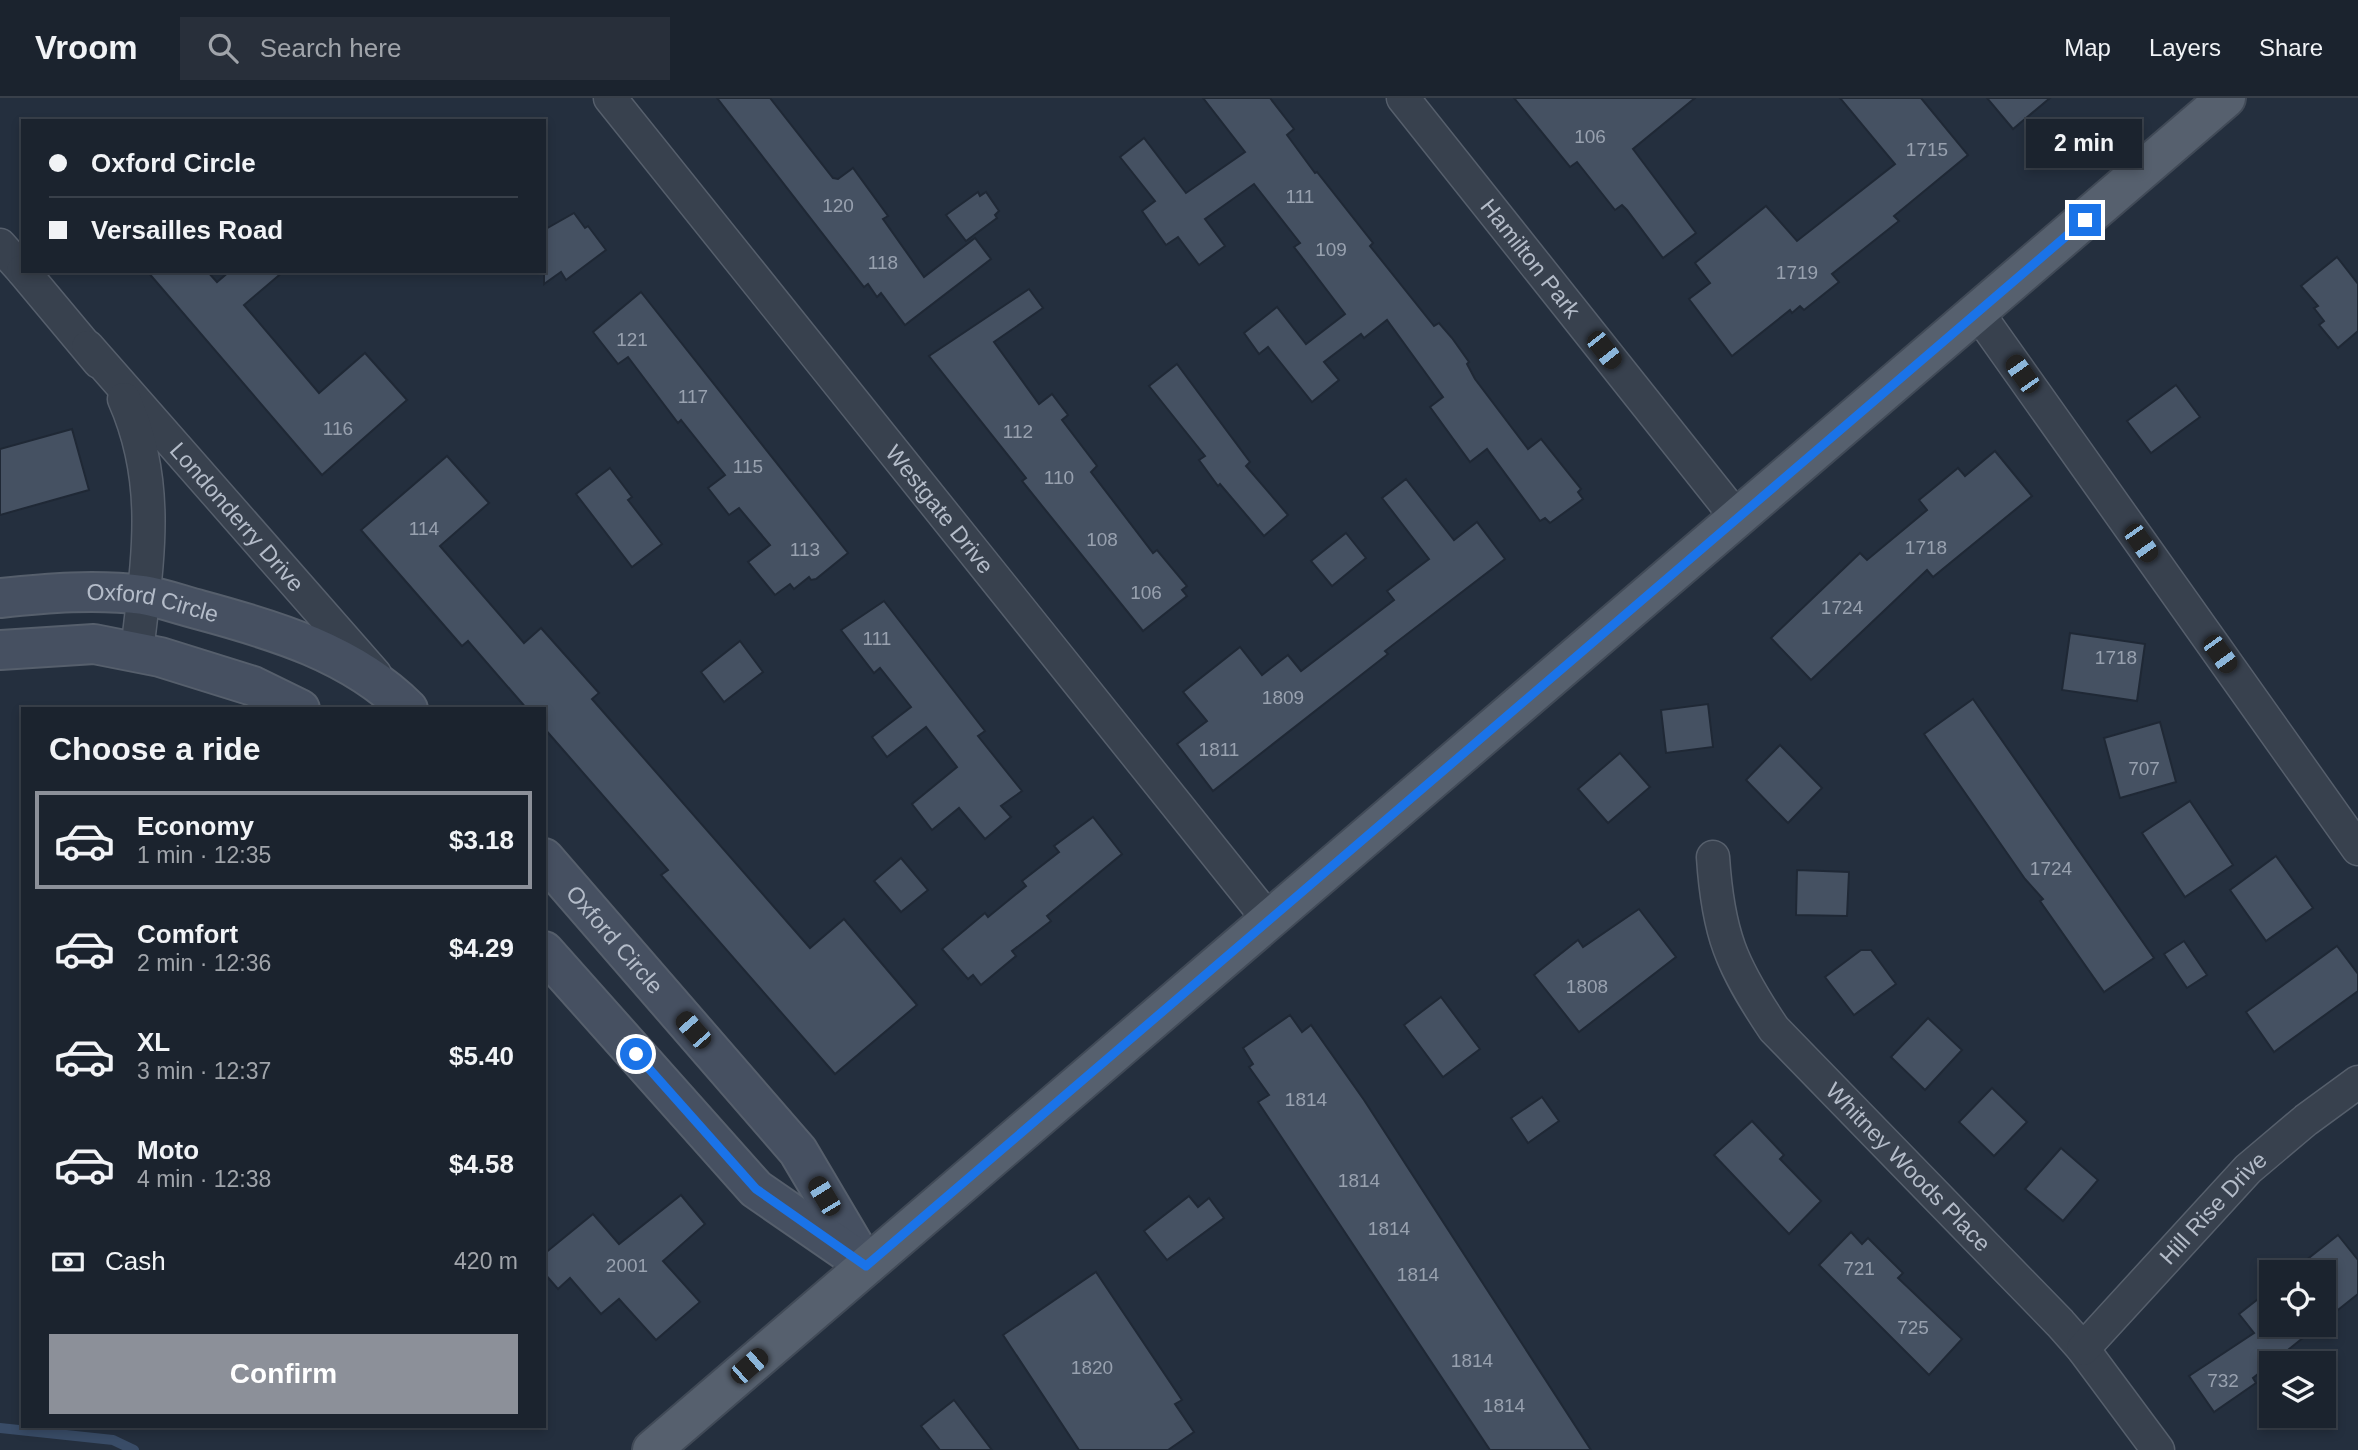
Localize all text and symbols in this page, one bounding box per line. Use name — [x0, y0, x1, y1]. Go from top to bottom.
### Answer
search box — [180, 17, 670, 80]
text: Vroom — [35, 29, 138, 66]
icon: search — [204, 29, 242, 67]
text: Search here — [260, 33, 401, 63]
text: Map — [2064, 34, 2111, 61]
text: Layers — [2149, 34, 2221, 61]
text: Share — [2259, 34, 2323, 61]
callout: 2 min — [2027, 118, 2143, 167]
house number: 106 — [1574, 126, 1606, 147]
text: 2 min — [2054, 130, 2114, 156]
house number: 1715 — [1906, 139, 1948, 160]
text: Oxford Circle — [91, 148, 256, 178]
house number: 111 — [1286, 186, 1314, 207]
street label: Hamilton Park — [1475, 194, 1586, 323]
house number: 120 — [822, 195, 854, 216]
route end — [2069, 204, 2101, 236]
text: Versailles Road — [91, 215, 283, 245]
house number: 109 — [1315, 239, 1347, 260]
house number: 118 — [868, 252, 898, 273]
house number: 1719 — [1776, 262, 1818, 283]
car — [1583, 327, 1626, 373]
house number: 121 — [616, 329, 648, 350]
car — [2002, 351, 2043, 397]
house number: 117 — [678, 386, 708, 407]
house number: 116 — [323, 418, 353, 439]
house number: 112 — [1003, 421, 1033, 442]
street label: Londonderry Drive — [165, 437, 309, 597]
street label: Westgate Drive — [880, 440, 999, 579]
house number: 115 — [733, 456, 763, 477]
house number: 110 — [1044, 467, 1074, 488]
house number: 114 — [409, 518, 440, 539]
car — [2121, 520, 2162, 566]
house number: 108 — [1086, 529, 1118, 550]
house number: 1718 — [1905, 537, 1947, 558]
house number: 113 — [790, 539, 820, 560]
street label: Oxford Circle — [87, 579, 222, 627]
house number: 106 — [1130, 582, 1162, 603]
house number: 1724 — [1821, 597, 1864, 618]
house number: 111 — [863, 628, 891, 649]
car — [2200, 631, 2241, 677]
house number: 1718 — [2095, 647, 2137, 668]
house number: 1809 — [1262, 687, 1304, 708]
text: Choose a ride — [49, 731, 261, 767]
house number: 1811 — [1199, 739, 1239, 760]
house number: 707 — [2128, 758, 2160, 779]
icon: car — [53, 809, 116, 872]
text: Economy — [137, 811, 254, 841]
text: $3.18 — [449, 825, 514, 855]
text: 1 min · 12:35 — [137, 842, 271, 868]
house number: 1724 — [2030, 858, 2073, 879]
street label: Oxford Circle — [561, 880, 669, 999]
icon: car — [53, 917, 116, 980]
text: Comfort — [137, 919, 238, 949]
text: $4.29 — [449, 933, 514, 963]
text: 2 min · 12:36 — [137, 950, 271, 976]
house number: 1808 — [1566, 976, 1608, 997]
car — [672, 1007, 715, 1053]
icon: car — [53, 1025, 116, 1088]
text: XL — [137, 1027, 170, 1057]
route start — [620, 1038, 652, 1070]
text: $5.40 — [449, 1041, 514, 1071]
text: 3 min · 12:37 — [137, 1058, 271, 1084]
street label: Whitney Woods Place — [1821, 1077, 1996, 1257]
house number: 1814 — [1285, 1089, 1328, 1110]
icon: car — [53, 1133, 116, 1196]
text: Moto — [137, 1135, 199, 1165]
street label: Hill Rise Drive — [2154, 1146, 2272, 1270]
text: $4.58 — [449, 1149, 514, 1179]
text: 4 min · 12:38 — [137, 1166, 271, 1192]
house number: 1814 — [1338, 1170, 1381, 1191]
car — [805, 1173, 844, 1219]
house number: 1814 — [1368, 1218, 1411, 1239]
icon: cash — [49, 1243, 87, 1281]
text: Cash — [105, 1246, 166, 1276]
text: 420 m — [454, 1248, 518, 1274]
house number: 2001 — [606, 1255, 648, 1276]
house number: 721 — [1843, 1258, 1875, 1279]
map controls — [2259, 1260, 2336, 1428]
button: locate — [2259, 1260, 2336, 1337]
house number: 1814 — [1397, 1264, 1440, 1285]
house number: 725 — [1897, 1317, 1929, 1338]
button: Confirm — [49, 1334, 518, 1414]
car — [727, 1344, 772, 1388]
house number: 1814 — [1451, 1350, 1494, 1371]
button: layers — [2259, 1351, 2336, 1428]
house number: 1820 — [1071, 1357, 1113, 1378]
house number: 732 — [2207, 1370, 2239, 1391]
house number: 1814 — [1483, 1395, 1526, 1416]

